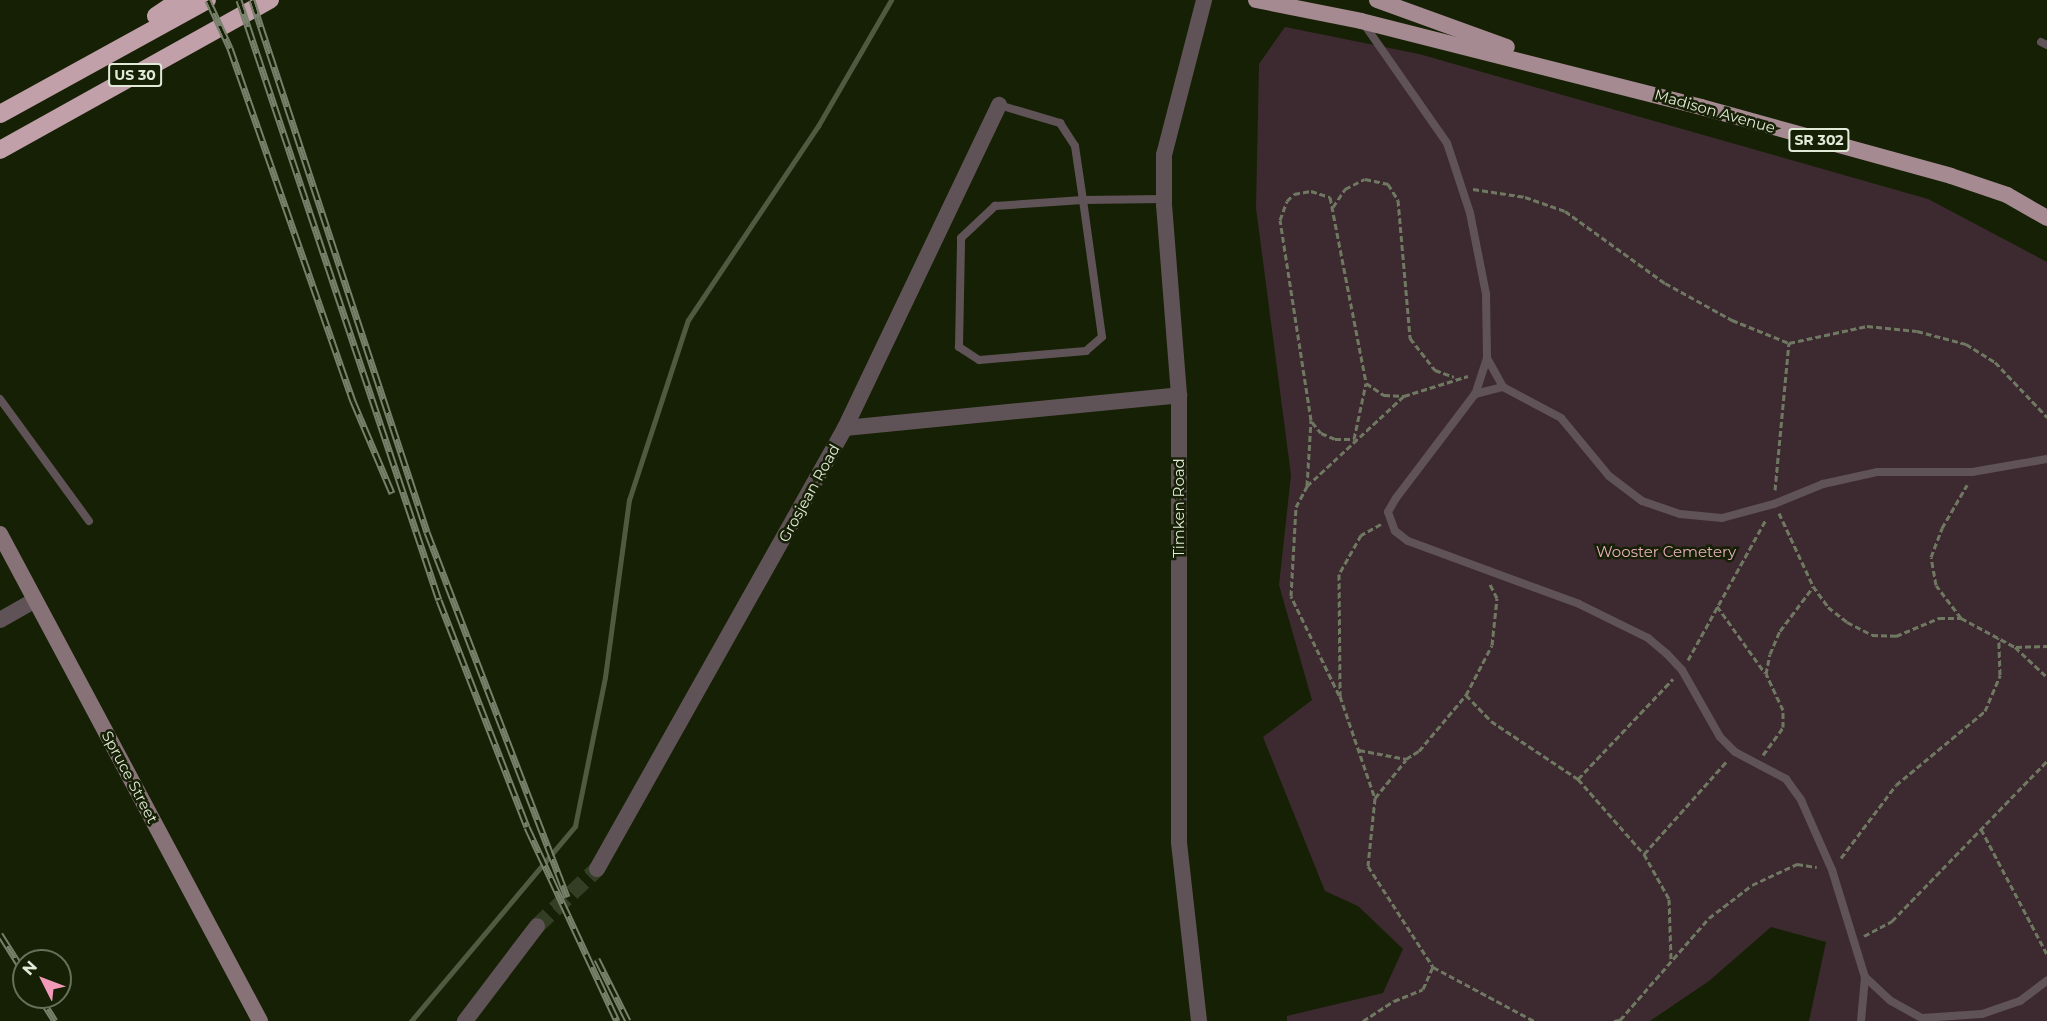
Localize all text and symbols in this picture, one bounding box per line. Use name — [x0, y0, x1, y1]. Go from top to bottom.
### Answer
road number: US 30 — [108, 64, 162, 86]
street label: Madison Avenue — [1653, 85, 1777, 137]
road number: SR 302 — [1788, 129, 1850, 151]
street label: Grosjean Road — [775, 441, 843, 545]
street label: Timken Road — [1170, 458, 1188, 558]
park label: Wooster Cemetery — [1596, 543, 1736, 561]
street label: Spruce Street — [98, 728, 162, 826]
north arrow — [12, 949, 72, 1009]
text: N — [18, 957, 41, 979]

